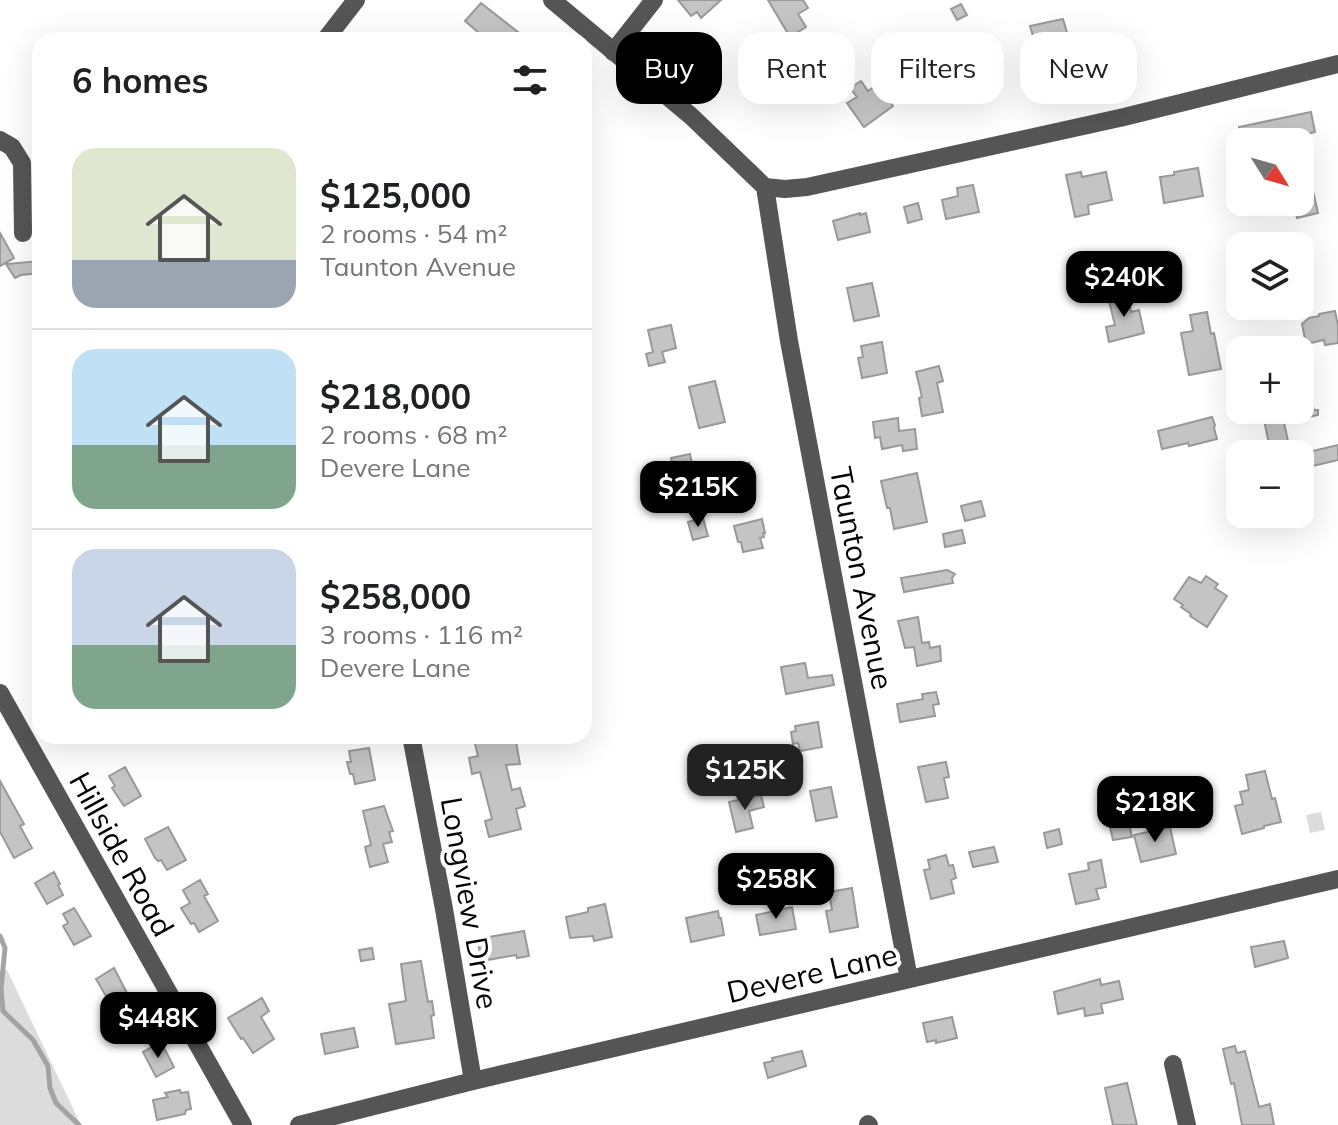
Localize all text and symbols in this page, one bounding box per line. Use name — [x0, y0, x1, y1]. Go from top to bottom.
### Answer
chip: Buy — [616, 32, 722, 104]
chip: Rent — [738, 32, 855, 104]
chip: Filters — [871, 32, 1004, 104]
chip: New — [1020, 32, 1137, 104]
icon: filters — [508, 58, 552, 102]
text: 6 homes — [72, 59, 209, 102]
north arrow — [1226, 128, 1314, 216]
map controls — [1226, 128, 1314, 528]
text: $125,000 — [320, 174, 471, 217]
icon: home — [136, 180, 232, 276]
text: 2 rooms · 54 m² — [320, 217, 507, 250]
button: layers — [1226, 232, 1314, 320]
text: Taunton Avenue — [320, 250, 516, 283]
pin: $240K — [1068, 251, 1180, 319]
text: $240K — [1084, 260, 1164, 293]
button: + — [1226, 336, 1314, 424]
text: $218,000 — [320, 375, 471, 418]
icon: home — [136, 381, 232, 477]
text: 2 rooms · 68 m² — [320, 418, 507, 451]
button: − — [1226, 440, 1314, 528]
text: Devere Lane — [320, 451, 471, 484]
pin: $215K — [642, 461, 754, 529]
street label: Taunton Avenue — [822, 463, 902, 693]
text: $215K — [658, 470, 738, 503]
text: $258,000 — [320, 575, 471, 618]
icon: home — [136, 581, 232, 677]
text: 3 rooms · 116 m² — [320, 618, 523, 651]
text: Devere Lane — [320, 651, 471, 684]
pin: $125K — [689, 744, 801, 812]
text: $125K — [705, 753, 785, 786]
street label: Hillside Road — [61, 765, 183, 943]
pin: $218K — [1099, 776, 1211, 844]
text: $218K — [1115, 785, 1195, 818]
street label: Longview Drive — [433, 794, 507, 1012]
pin: $258K — [720, 853, 832, 921]
text: $258K — [736, 862, 816, 895]
street label: Devere Lane — [723, 935, 901, 1011]
pin: $448K — [102, 992, 214, 1060]
text: $448K — [118, 1001, 198, 1034]

